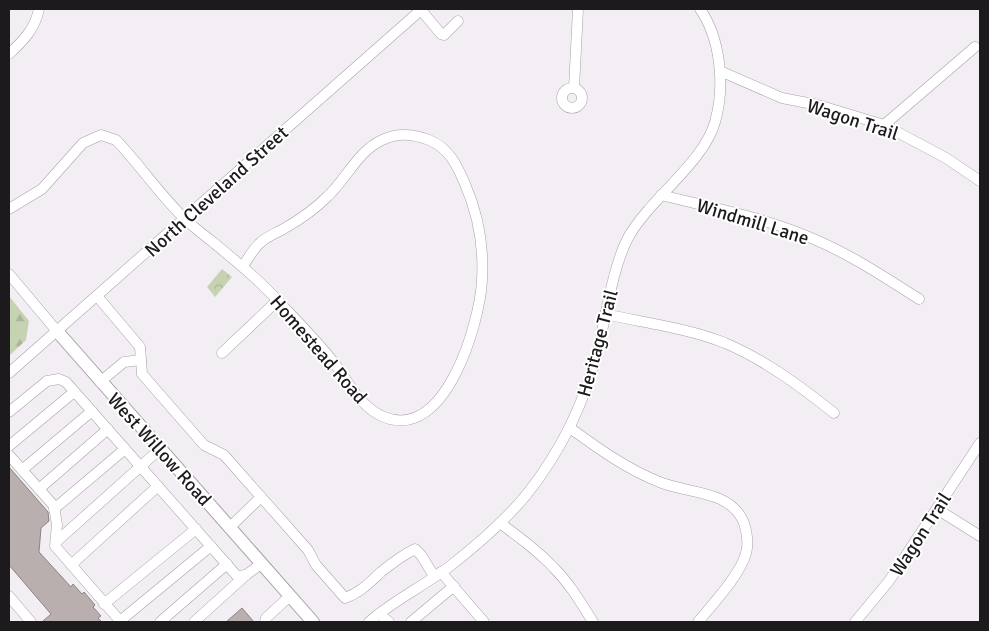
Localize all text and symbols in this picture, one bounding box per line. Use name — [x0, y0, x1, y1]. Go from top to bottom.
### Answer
street label: Wagon Trail — [804, 94, 902, 146]
street label: North Cleveland Street — [140, 121, 294, 262]
street label: Windmill Lane — [694, 193, 812, 250]
street label: Heritage Trail — [572, 287, 624, 400]
street label: Homestead Road — [265, 290, 372, 409]
street label: West Willow Road — [102, 388, 216, 511]
street label: Wagon Trail — [885, 488, 957, 581]

